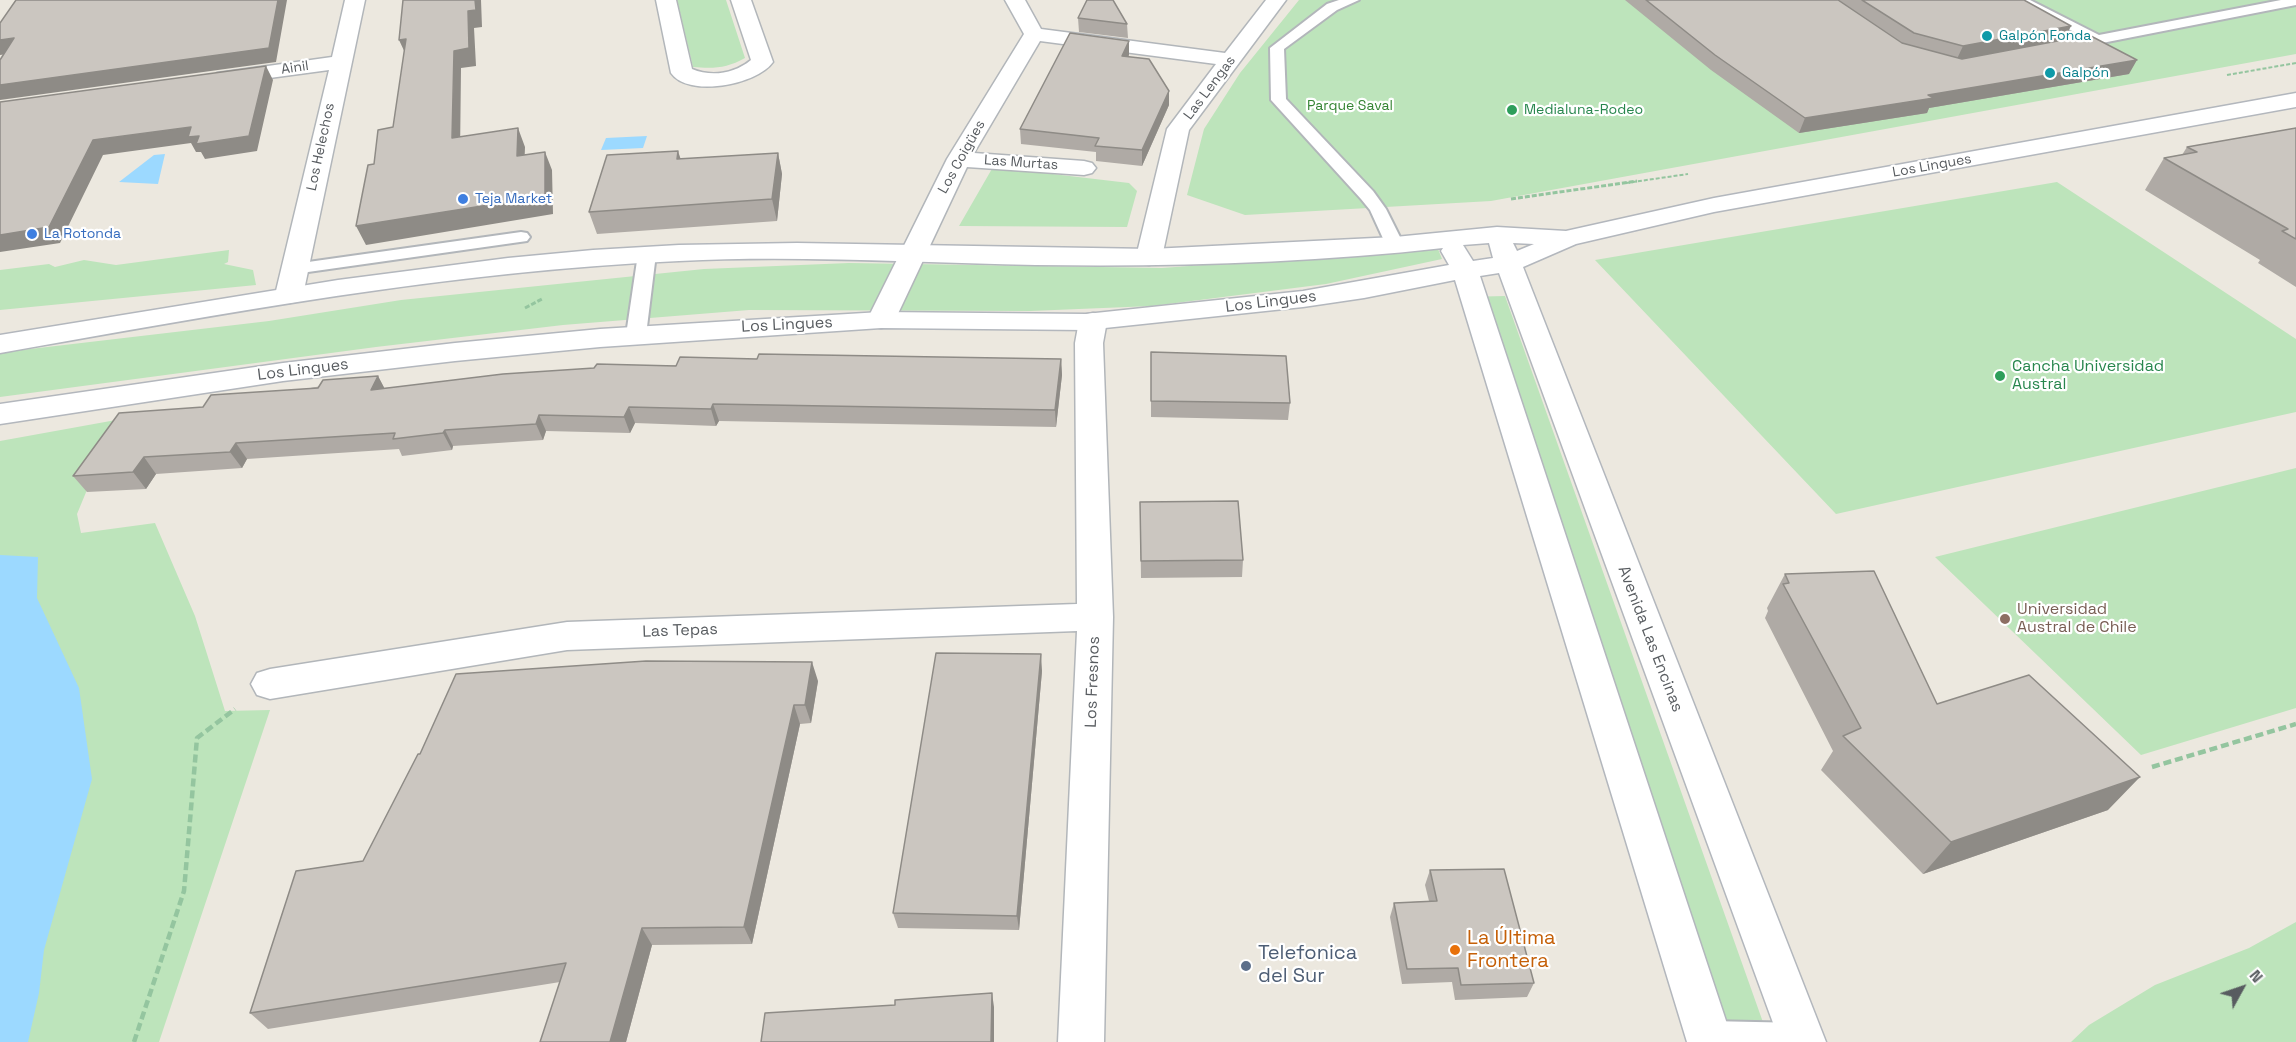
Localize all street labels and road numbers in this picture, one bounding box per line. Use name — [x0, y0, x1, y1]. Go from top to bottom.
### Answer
street label: Las Lengas — [1181, 53, 1239, 123]
street label: Ainil — [280, 58, 310, 78]
street label: Los Helechos — [303, 102, 339, 192]
street label: Los Coigües — [935, 117, 989, 197]
street label: Los Lingues — [1891, 151, 1973, 181]
street label: Las Murtas — [983, 152, 1059, 174]
street label: Los Lingues — [1224, 287, 1318, 317]
street label: Los Lingues — [741, 313, 833, 337]
street label: Los Lingues — [256, 355, 350, 385]
street label: Avenida Las Encinas — [1613, 563, 1687, 715]
street label: Las Tepas — [642, 620, 718, 642]
street label: Los Fresnos — [1082, 636, 1104, 728]

